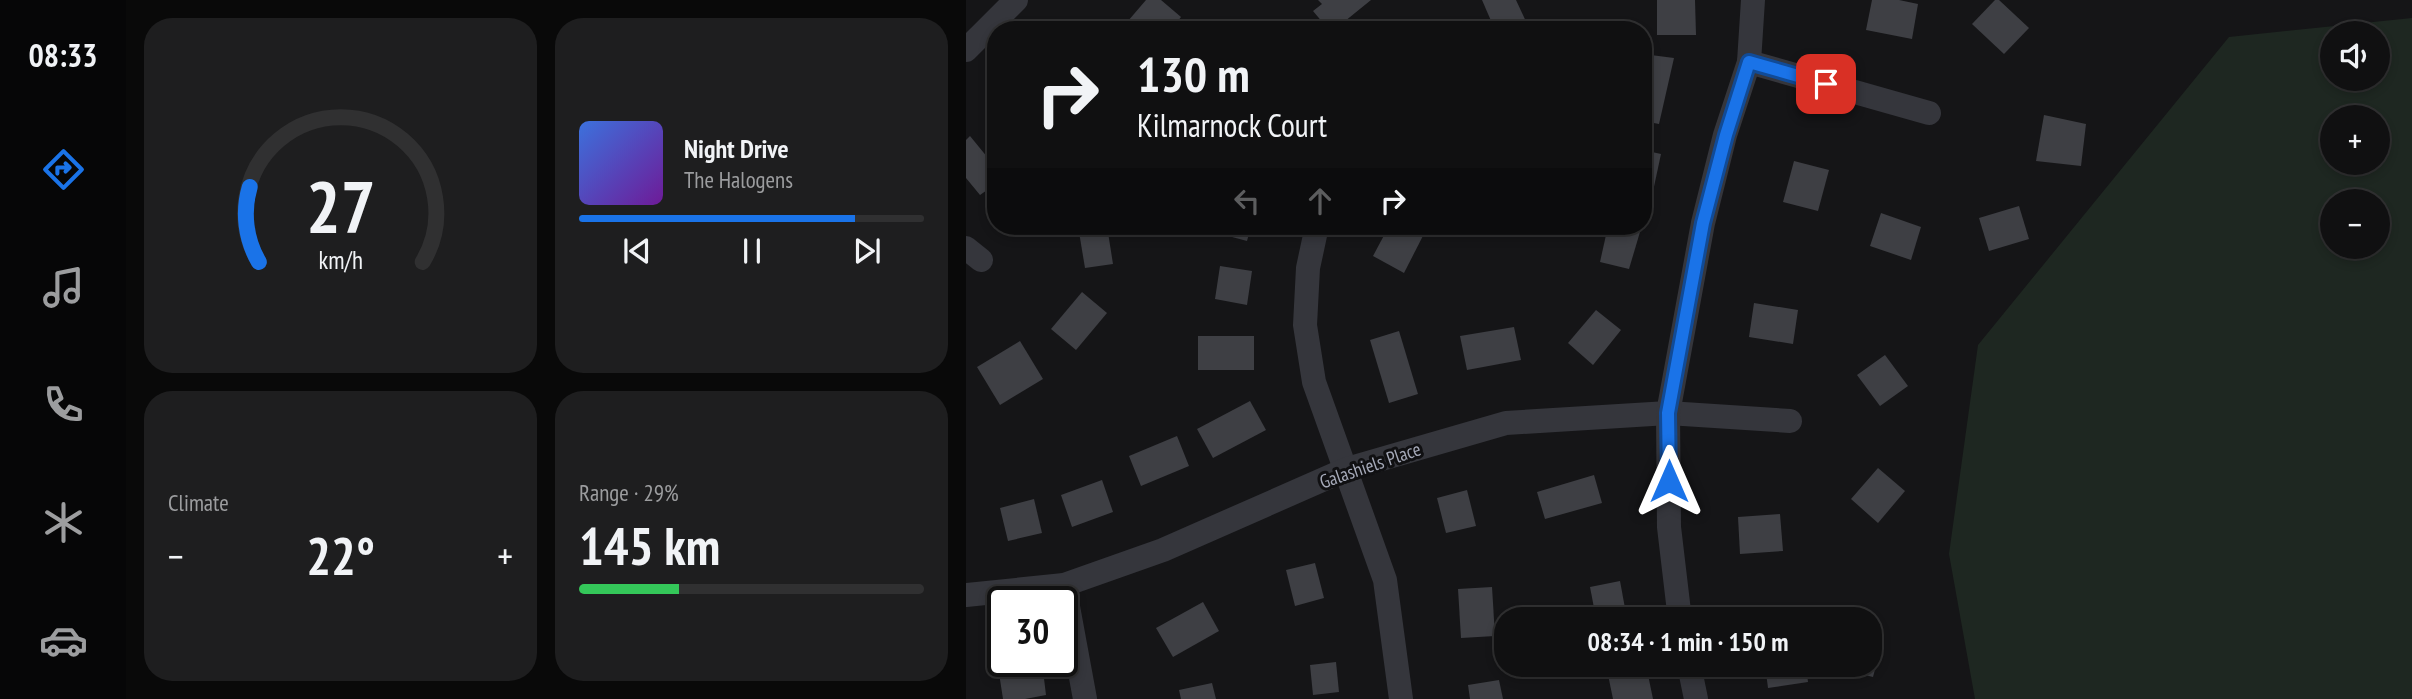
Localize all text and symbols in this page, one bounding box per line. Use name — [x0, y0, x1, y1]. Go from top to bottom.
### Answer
map controls — [2320, 21, 2390, 259]
button: sound — [2320, 21, 2390, 91]
text: 08:33 — [28, 34, 98, 76]
text: 130 m — [1137, 42, 1250, 106]
icon: right — [1022, 49, 1113, 140]
pin — [1796, 54, 1856, 114]
icon: arrive — [1807, 65, 1845, 103]
text: Kilmarnock Court — [1137, 104, 1327, 146]
button: + — [2320, 105, 2390, 175]
text: Night Drive — [684, 132, 789, 165]
icon: directions — [39, 145, 88, 194]
text: 27 — [306, 158, 375, 252]
text: The Halogens — [684, 165, 793, 194]
icon: left — [1228, 182, 1266, 220]
icon: ahead — [1301, 182, 1339, 220]
icon: right — [1374, 182, 1412, 220]
button: − — [2320, 189, 2390, 259]
icon: previous — [618, 232, 656, 270]
icon: pause — [733, 232, 771, 270]
icon: next — [848, 232, 886, 270]
text: km/h — [318, 244, 363, 276]
icon: music — [39, 263, 88, 312]
icon: phone — [39, 380, 88, 429]
street label: Galashiels Place — [1316, 436, 1424, 494]
position arrow — [1632, 444, 1706, 518]
text: Range · 29% — [579, 478, 679, 507]
text: Climate — [168, 488, 229, 517]
icon: climate — [39, 498, 88, 547]
text: 145 km — [579, 512, 720, 579]
text: 22° — [306, 522, 375, 589]
text: − — [168, 531, 184, 580]
text: + — [497, 531, 513, 580]
speed limit sign: 30 — [987, 586, 1078, 677]
icon: car — [39, 616, 88, 665]
text: 08:34 · 1 min · 150 m — [1588, 625, 1788, 658]

